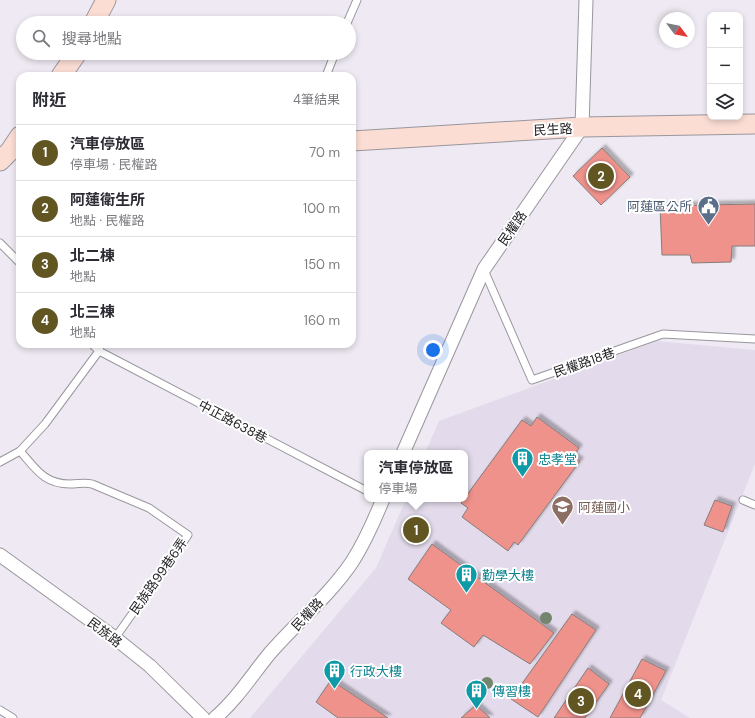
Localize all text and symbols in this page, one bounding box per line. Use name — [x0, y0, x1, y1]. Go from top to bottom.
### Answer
north arrow — [659, 12, 695, 48]
map controls — [707, 12, 743, 120]
button: + — [707, 12, 743, 48]
search box — [16, 16, 356, 60]
icon: search — [30, 27, 52, 49]
text: 搜尋地點 — [62, 29, 122, 49]
button: − — [707, 48, 743, 84]
button: layers — [707, 84, 743, 120]
text: 附近 — [32, 89, 66, 111]
text: 4筆結果 — [293, 91, 340, 108]
street label: 民生路 — [533, 120, 573, 139]
text: 汽車停放區 — [70, 134, 145, 154]
text: 1 — [43, 144, 47, 161]
text: 70 m — [309, 144, 340, 161]
text: 停車場 · 民權路 — [70, 156, 158, 173]
pin: 2 — [588, 161, 614, 191]
text: 阿蓮衛生所 — [70, 190, 145, 210]
public building icon: 阿蓮區公所 — [695, 193, 721, 226]
place label: 阿蓮區公所 — [627, 198, 692, 215]
text: 2 — [41, 200, 49, 217]
text: 100 m — [303, 200, 340, 217]
street label: 民權路 — [494, 207, 531, 249]
text: 地點 · 民權路 — [70, 212, 145, 229]
text: 北二棟 — [70, 246, 115, 266]
text: 3 — [41, 256, 49, 273]
text: 150 m — [304, 256, 340, 273]
text: 地點 — [70, 268, 96, 285]
text: 北三棟 — [70, 302, 115, 322]
text: 4 — [41, 312, 49, 329]
text: 160 m — [304, 312, 340, 329]
text: 地點 — [70, 324, 96, 341]
your location — [423, 340, 443, 360]
street label: 民權路18巷 — [551, 344, 617, 381]
street label: 中正路638巷 — [195, 396, 270, 447]
building icon: 忠孝堂 — [510, 446, 536, 479]
popup — [364, 450, 468, 502]
place label: 忠孝堂 — [538, 451, 577, 468]
text: 汽車停放區 — [378, 458, 454, 478]
text: 停車場 — [378, 480, 418, 497]
school or university icon: 阿蓮國小 — [549, 494, 575, 527]
place label: 阿蓮國小 — [578, 499, 630, 516]
pin: 1 — [403, 515, 429, 545]
street label: 民族路99巷6弄 — [126, 535, 191, 618]
building icon: 勤學大樓 — [453, 562, 479, 595]
place label: 勤學大樓 — [482, 567, 534, 584]
street label: 民權路 — [288, 594, 327, 634]
street label: 民族路 — [84, 614, 125, 651]
building icon: 行政大樓 — [322, 658, 348, 691]
place label: 行政大樓 — [350, 663, 402, 680]
building icon: 傳習樓 — [463, 678, 489, 711]
pin: 4 — [625, 679, 651, 709]
place label: 傳習樓 — [492, 683, 531, 700]
pin: 3 — [568, 686, 594, 716]

